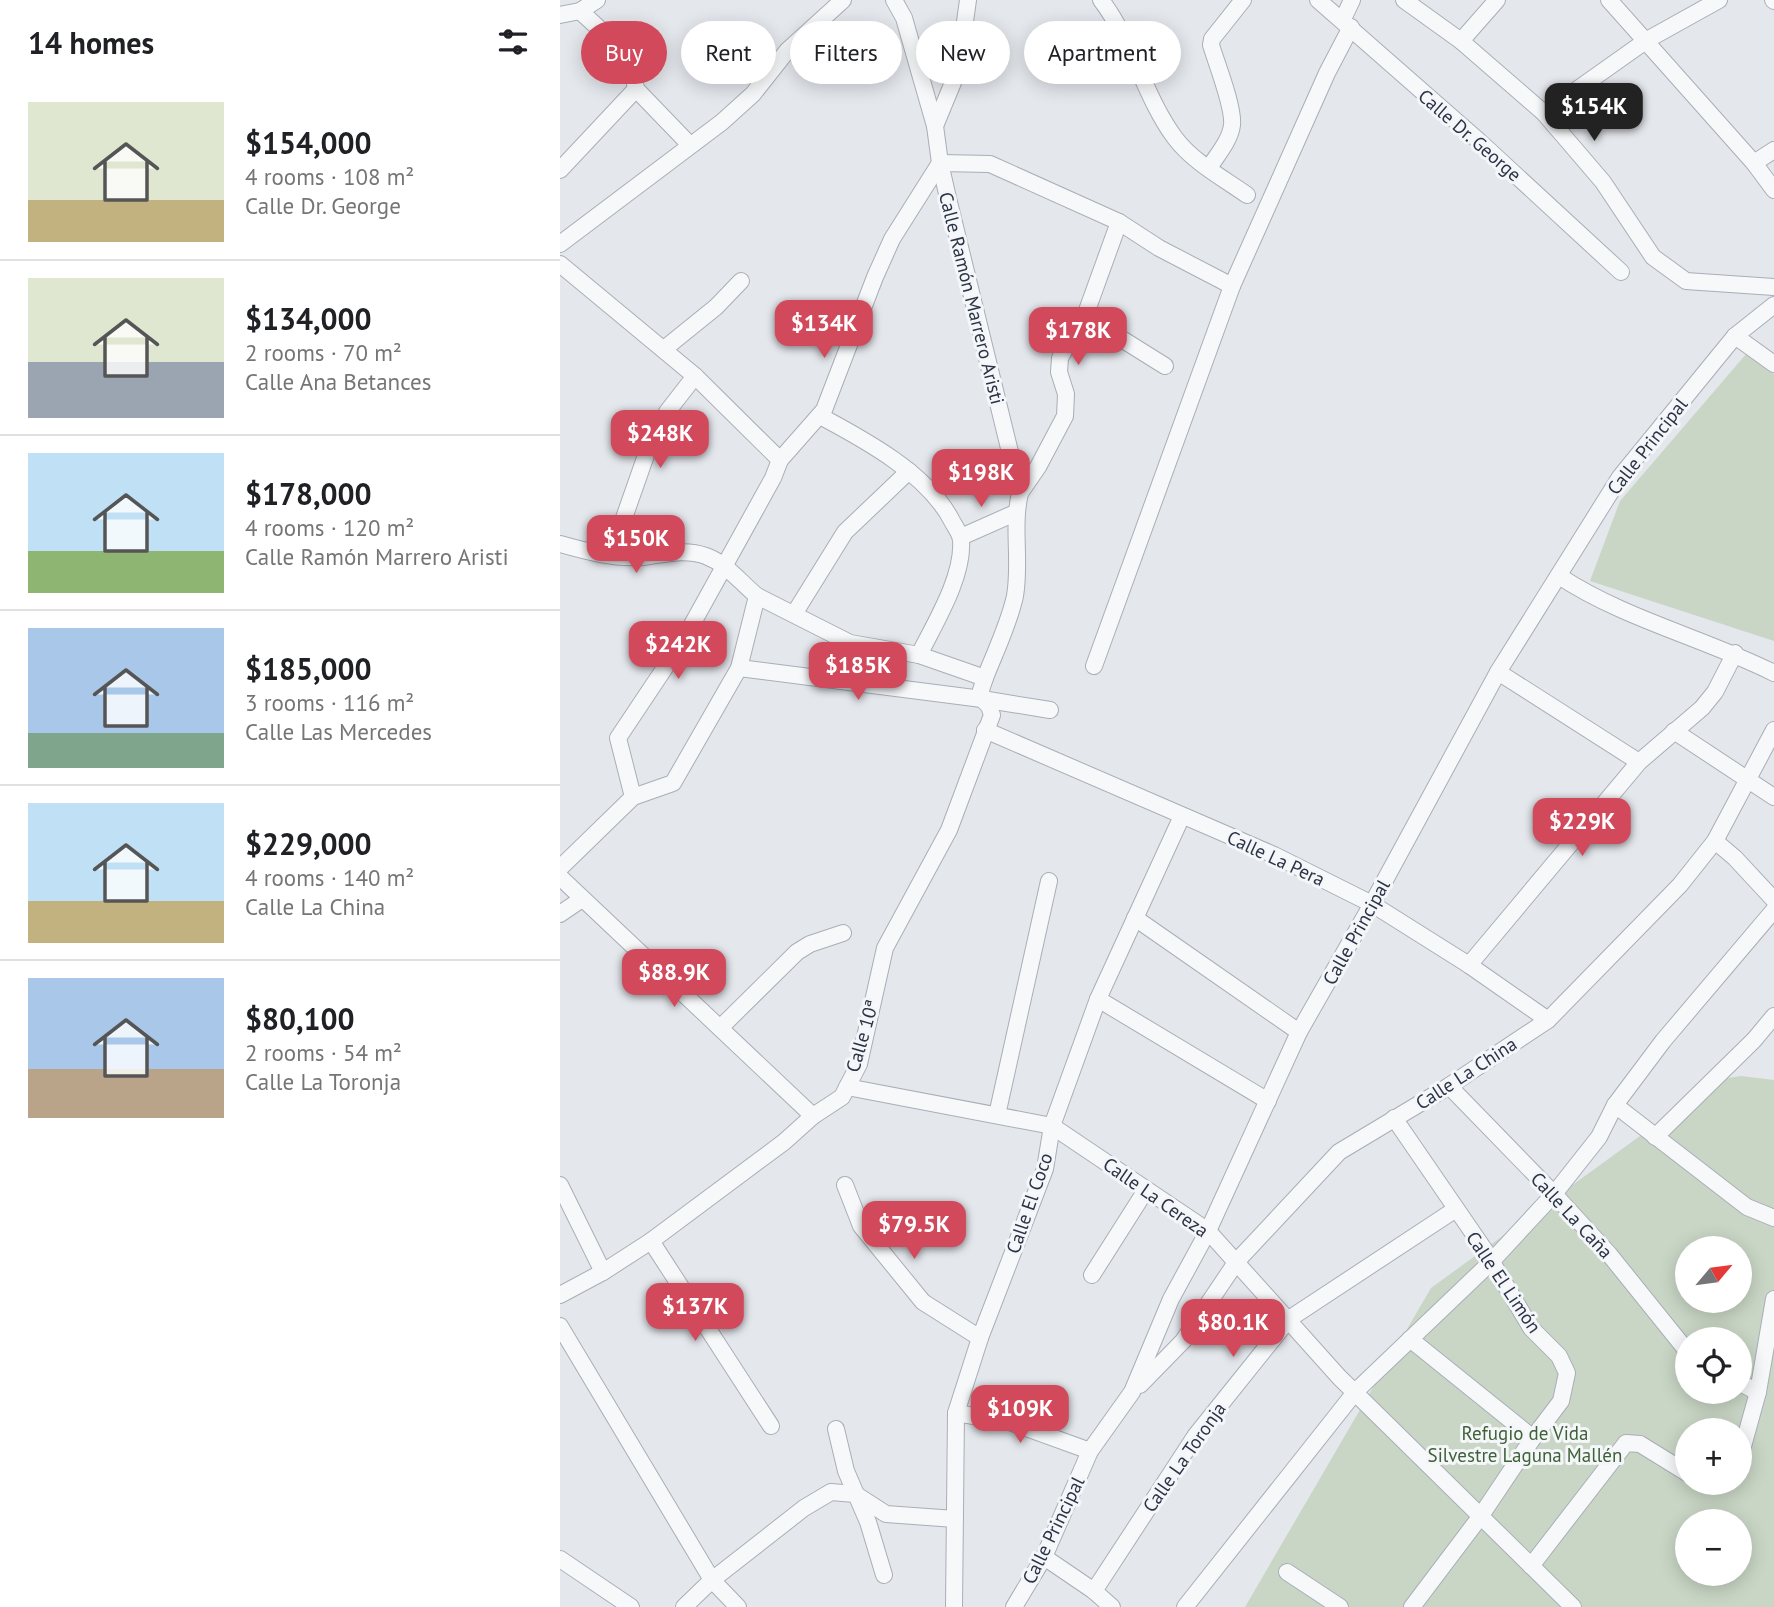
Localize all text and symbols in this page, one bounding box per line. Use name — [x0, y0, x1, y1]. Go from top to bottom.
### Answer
chip: Buy — [581, 21, 667, 84]
chip: Rent — [681, 21, 776, 84]
chip: Filters — [790, 21, 902, 84]
chip: New — [916, 21, 1010, 84]
chip: Apartment — [1024, 21, 1181, 84]
text: 14 homes — [28, 23, 154, 62]
icon: filters — [494, 23, 532, 61]
pin: $154K — [1545, 83, 1643, 143]
street label: Calle Dr. George — [1414, 84, 1526, 186]
text: $154K — [1561, 91, 1627, 120]
text: $154,000 — [245, 123, 372, 162]
icon: home — [84, 130, 168, 214]
text: 4 rooms · 108 m² — [245, 162, 414, 191]
street label: Calle Ramón Marrero Aristi — [934, 189, 1010, 407]
text: Calle Dr. George — [245, 191, 401, 220]
text: $134,000 — [245, 299, 372, 338]
pin: $134K — [775, 300, 873, 360]
icon: home — [84, 306, 168, 390]
text: $134K — [791, 308, 857, 337]
pin: $178K — [1029, 308, 1127, 367]
text: $178K — [1045, 315, 1111, 344]
text: 2 rooms · 70 m² — [245, 338, 402, 367]
text: Calle Ana Betances — [245, 367, 431, 396]
street label: Calle Principal — [1602, 392, 1693, 499]
pin: $248K — [611, 410, 709, 470]
text: $248K — [627, 418, 693, 447]
pin: $198K — [932, 449, 1030, 509]
text: $198K — [948, 457, 1014, 486]
text: $178,000 — [245, 474, 372, 513]
icon: home — [84, 481, 168, 565]
text: 4 rooms · 120 m² — [245, 513, 414, 542]
pin: $150K — [587, 516, 685, 575]
text: $150K — [603, 523, 669, 552]
text: Calle Ramón Marrero Aristi — [245, 542, 509, 571]
pin: $242K — [629, 622, 727, 681]
text: $242K — [645, 629, 711, 658]
pin: $185K — [809, 642, 907, 702]
text: $185,000 — [245, 649, 372, 688]
text: $185K — [825, 650, 891, 679]
icon: home — [84, 656, 168, 740]
text: 3 rooms · 116 m² — [245, 688, 414, 717]
text: Calle Las Mercedes — [245, 717, 432, 746]
pin: $229K — [1533, 798, 1631, 858]
text: $229K — [1549, 806, 1615, 835]
text: $229,000 — [245, 824, 372, 863]
street label: Calle La Pera — [1223, 825, 1329, 891]
icon: home — [84, 831, 168, 915]
text: 4 rooms · 140 m² — [245, 863, 414, 892]
street label: Calle Principal — [1317, 875, 1395, 989]
text: Calle La China — [245, 892, 385, 921]
pin: $88.9K — [617, 950, 731, 1009]
text: $88.9K — [638, 957, 710, 986]
street label: Calle 10ª — [840, 997, 884, 1075]
text: $80,100 — [245, 999, 355, 1038]
icon: home — [84, 1006, 168, 1090]
street label: Calle La China — [1411, 1031, 1521, 1115]
text: 2 rooms · 54 m² — [245, 1038, 402, 1067]
text: Calle La Toronja — [245, 1067, 401, 1096]
street label: Calle El Coco — [1001, 1149, 1057, 1257]
street label: Calle La Cereza — [1099, 1152, 1213, 1242]
street label: Calle La Caña — [1526, 1167, 1618, 1263]
pin: $79.5K — [857, 1202, 971, 1261]
text: $79.5K — [878, 1209, 950, 1238]
street label: Calle El Limón — [1461, 1227, 1547, 1337]
north arrow — [1675, 1236, 1752, 1312]
map controls — [1675, 1236, 1752, 1586]
pin: $137K — [646, 1284, 744, 1343]
text: $137K — [662, 1291, 728, 1320]
pin: $80.1K — [1176, 1300, 1290, 1359]
text: $80.1K — [1197, 1307, 1269, 1336]
button: locate — [1675, 1327, 1752, 1404]
pin: $109K — [971, 1386, 1069, 1445]
text: $109K — [987, 1393, 1053, 1422]
street label: Calle La Toronja — [1137, 1397, 1231, 1517]
button: + — [1675, 1418, 1752, 1495]
park label: Refugio de Vida Silvestre Laguna Mallén — [1428, 1421, 1622, 1467]
street label: Calle Principal — [1017, 1472, 1090, 1588]
button: − — [1675, 1509, 1752, 1586]

